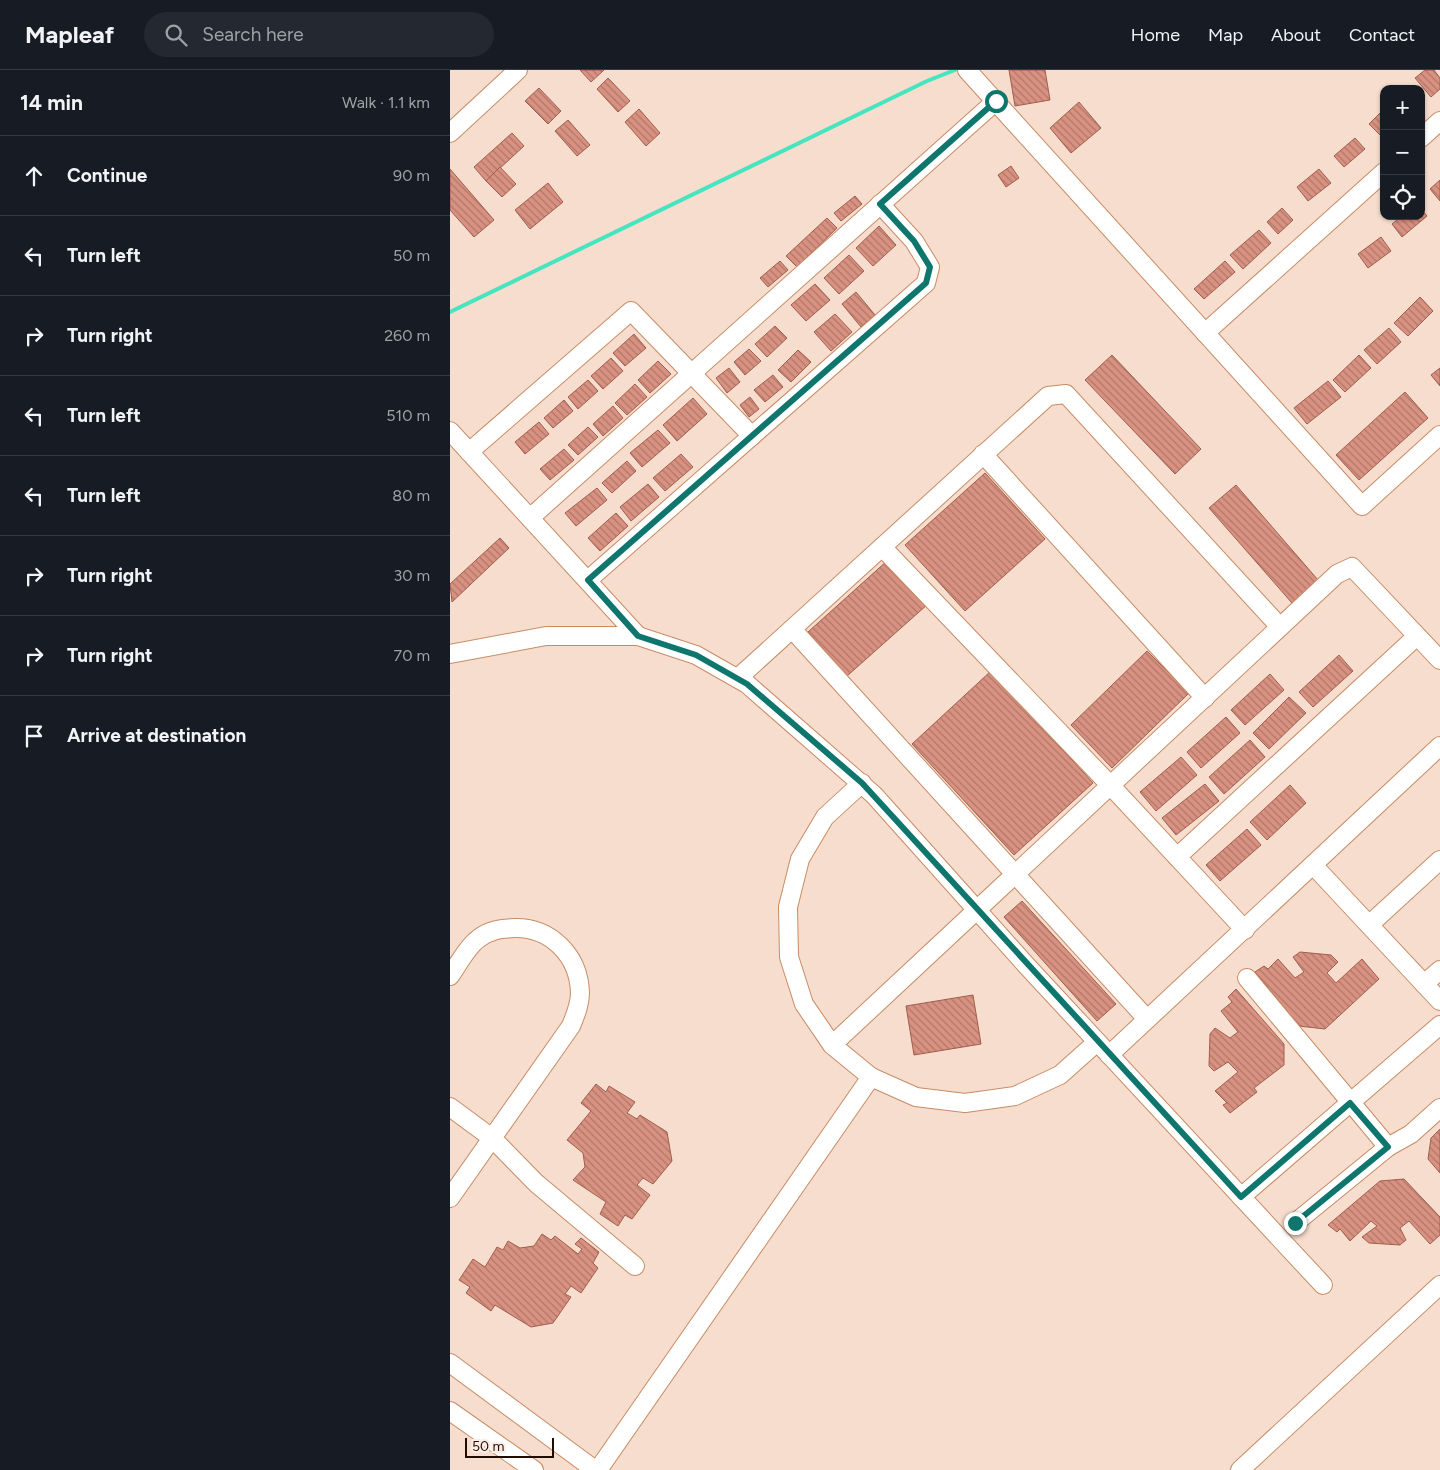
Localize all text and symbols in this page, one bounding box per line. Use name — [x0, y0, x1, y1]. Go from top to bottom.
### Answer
search box — [144, 12, 494, 57]
text: Mapleaf — [25, 20, 114, 49]
icon: search — [162, 21, 190, 49]
text: Search here — [202, 23, 304, 46]
text: Home — [1131, 24, 1180, 46]
text: Map — [1208, 24, 1243, 46]
text: About — [1271, 24, 1321, 46]
text: Contact — [1349, 24, 1415, 46]
map controls — [1380, 85, 1425, 220]
button: + — [1380, 85, 1425, 130]
text: 14 min — [20, 90, 83, 115]
route start — [985, 90, 1008, 113]
text: Walk · 1.1 km — [342, 93, 430, 112]
button: − — [1380, 130, 1425, 175]
icon: ahead — [20, 162, 48, 190]
text: Continue — [67, 164, 147, 187]
text: 90 m — [393, 166, 430, 185]
button: locate — [1380, 175, 1425, 220]
icon: left — [20, 242, 48, 270]
text: Turn left — [67, 244, 141, 267]
text: 50 m — [393, 246, 430, 265]
icon: right — [20, 322, 48, 350]
text: Turn right — [67, 324, 153, 347]
text: 260 m — [384, 326, 430, 345]
icon: left — [20, 402, 48, 430]
text: Turn left — [67, 404, 141, 427]
text: 510 m — [386, 406, 430, 425]
icon: left — [20, 482, 48, 510]
text: Turn left — [67, 484, 141, 507]
text: 80 m — [392, 486, 430, 505]
icon: right — [20, 562, 48, 590]
text: Turn right — [67, 564, 153, 587]
text: 30 m — [393, 566, 430, 585]
icon: right — [20, 642, 48, 670]
text: Turn right — [67, 644, 153, 667]
text: 70 m — [394, 646, 430, 665]
icon: arrive — [20, 722, 48, 750]
text: Arrive at destination — [67, 724, 246, 747]
route end — [1284, 1212, 1307, 1235]
scale bar — [465, 1435, 554, 1458]
text: 50 m — [472, 1438, 504, 1455]

